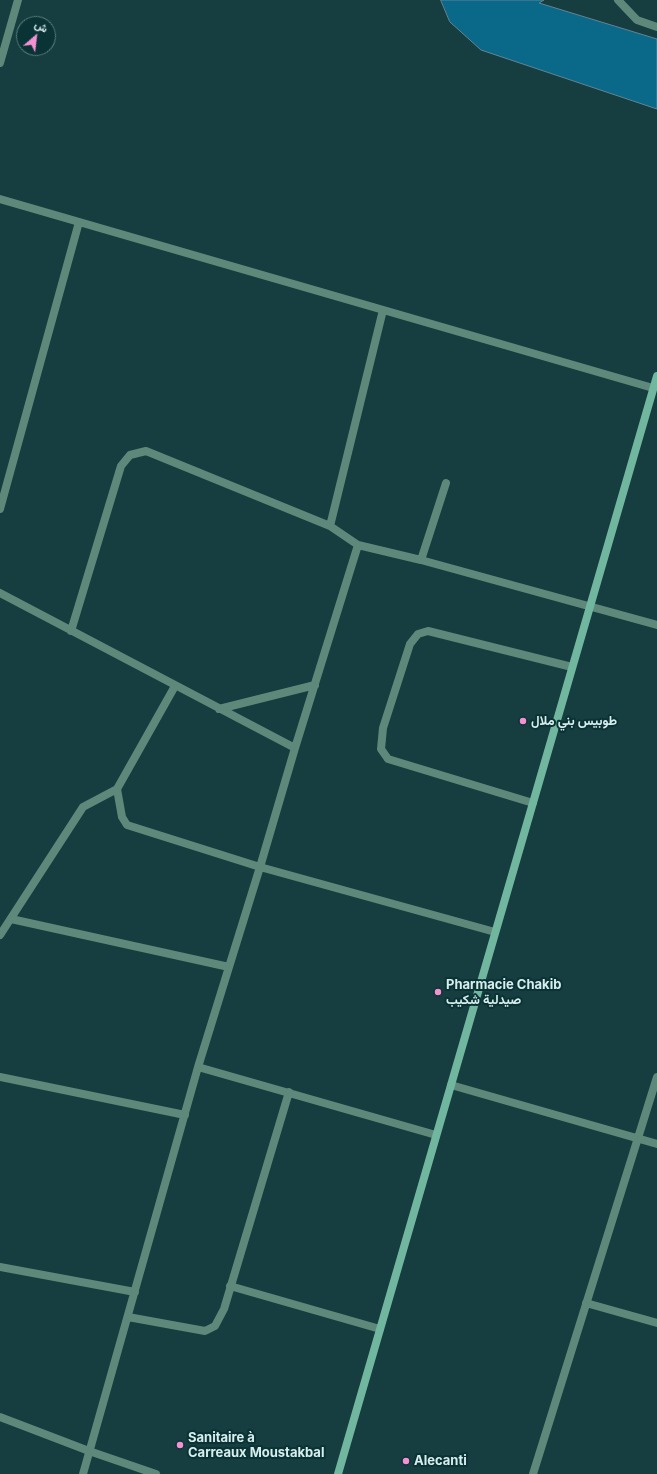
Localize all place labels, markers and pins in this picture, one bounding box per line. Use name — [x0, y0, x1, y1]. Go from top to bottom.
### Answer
place label: طوبيس بني ملال — [531, 713, 617, 729]
marker: طوبيس بني ملال — [518, 716, 528, 726]
place label: Pharmacie Chakib صيدلية شكيب — [446, 977, 561, 1008]
marker: Pharmacie Chakib صيدلية شكيب — [433, 987, 443, 997]
place label: Sanitaire à Carreaux Moustakbal — [188, 1430, 324, 1461]
marker: Sanitaire à Carreaux Moustakbal — [175, 1440, 185, 1450]
place label: Alecanti — [414, 1453, 467, 1469]
marker: Alecanti — [401, 1456, 411, 1466]

